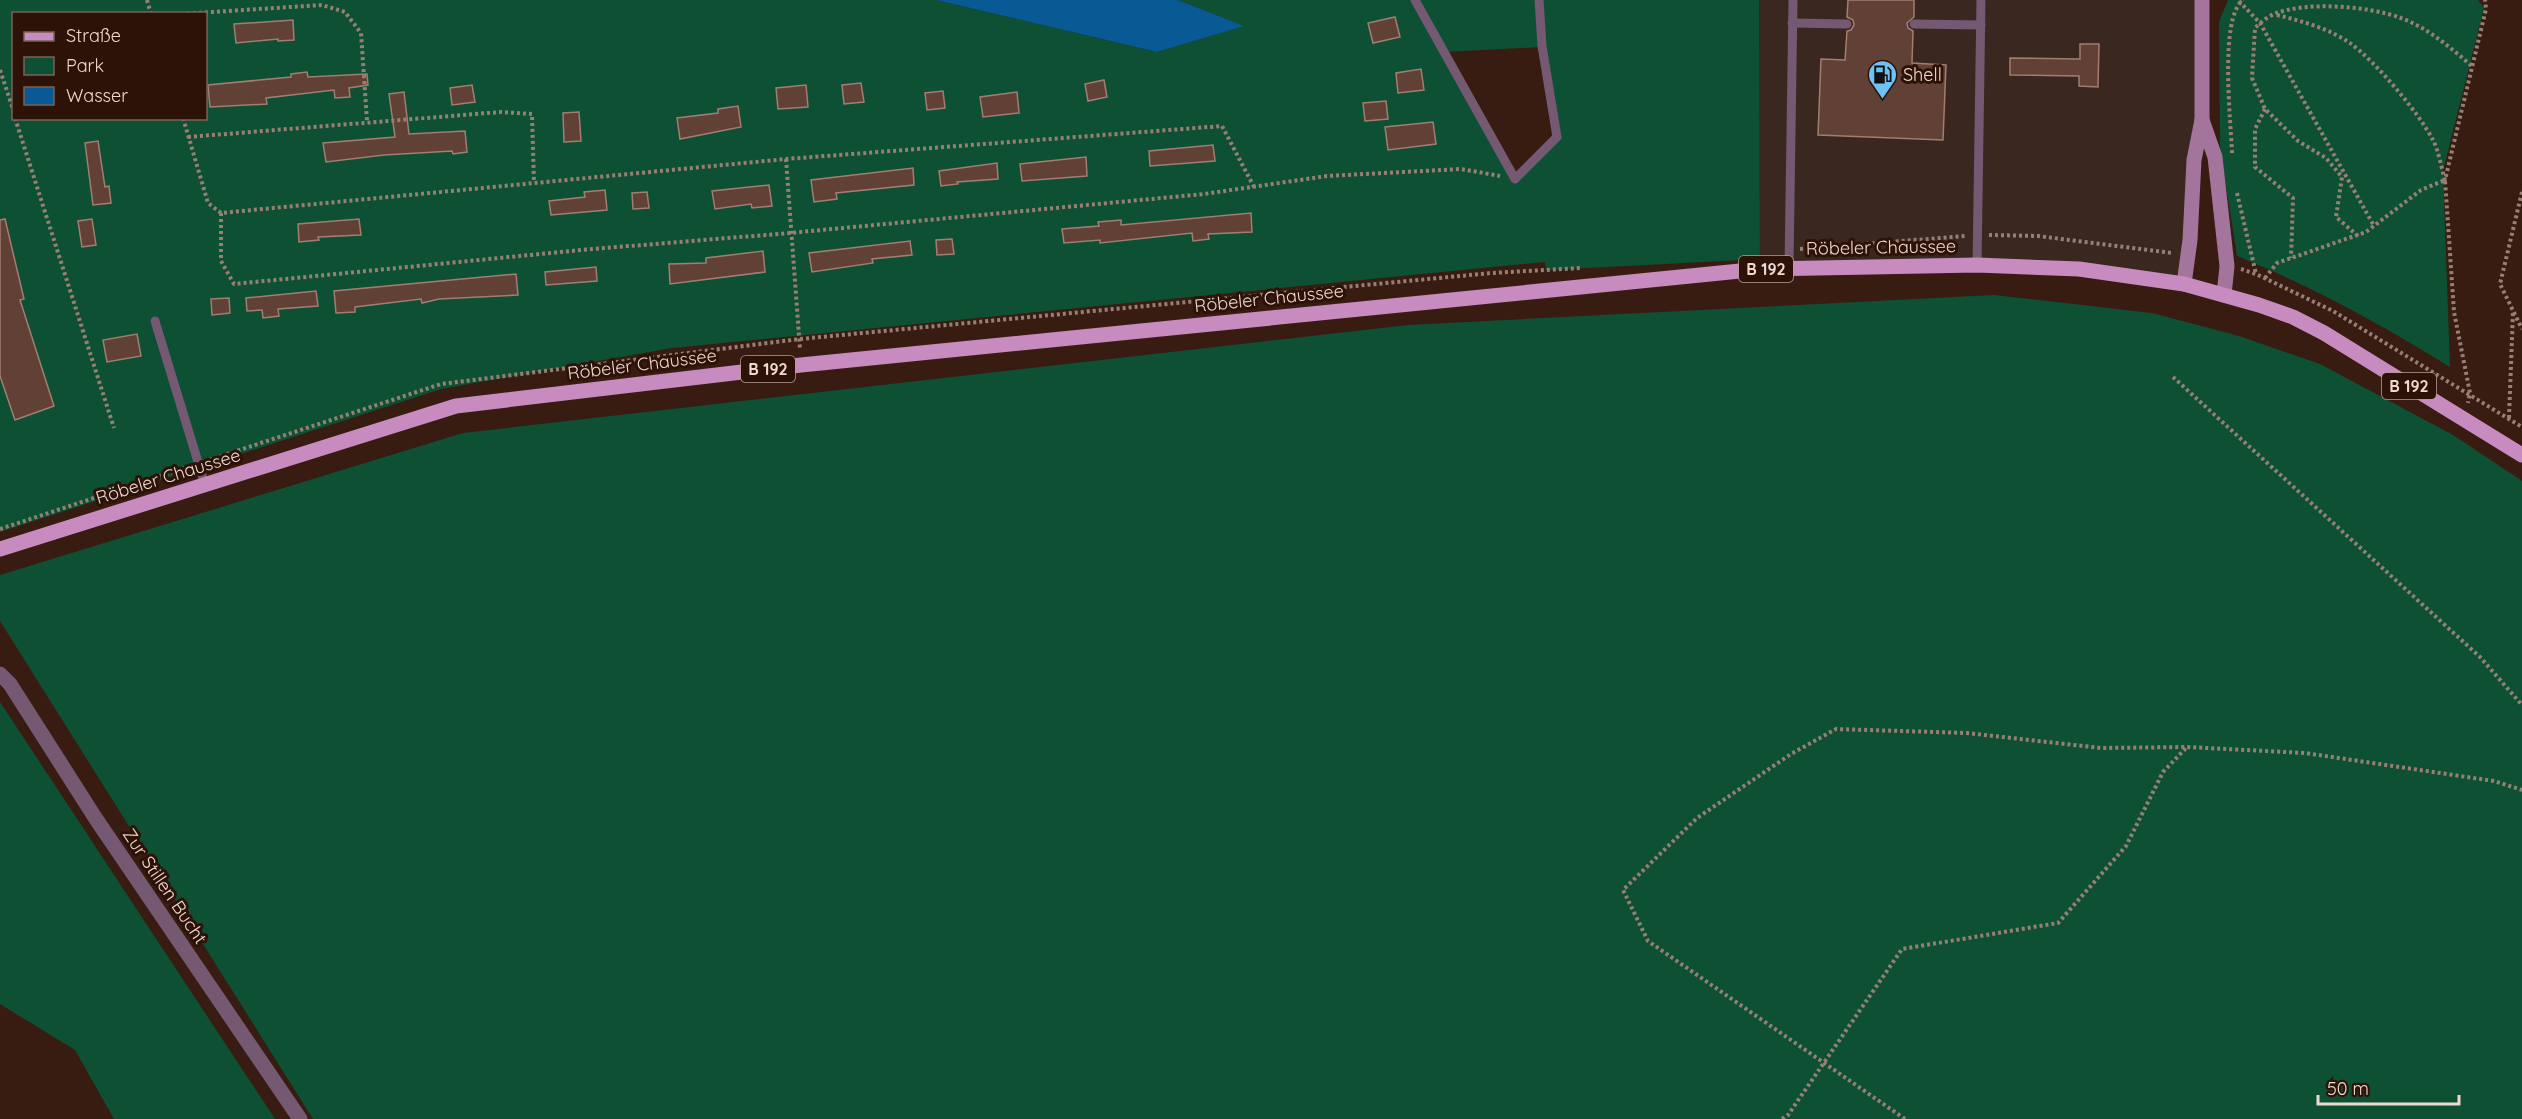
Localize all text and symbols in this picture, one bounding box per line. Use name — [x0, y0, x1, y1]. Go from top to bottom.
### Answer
legend — [12, 12, 207, 120]
text: Straße — [66, 24, 121, 47]
text: Park — [66, 54, 104, 77]
fuel station icon: Shell — [1866, 58, 1898, 100]
place label: Shell — [1903, 63, 1942, 86]
text: Wasser — [66, 84, 128, 107]
street label: Röbeler Chaussee — [1806, 234, 1956, 260]
road number: B 192 — [1739, 256, 1793, 282]
street label: Röbeler Chaussee — [1193, 279, 1345, 317]
street label: Röbeler Chaussee — [566, 343, 718, 385]
road number: B 192 — [741, 356, 795, 382]
road number: B 192 — [2382, 373, 2436, 399]
street label: Röbeler Chaussee — [93, 443, 243, 509]
street label: Zur Stillen Bucht — [118, 824, 212, 948]
scale bar — [2318, 1068, 2459, 1106]
text: 50 m — [2327, 1077, 2369, 1100]

